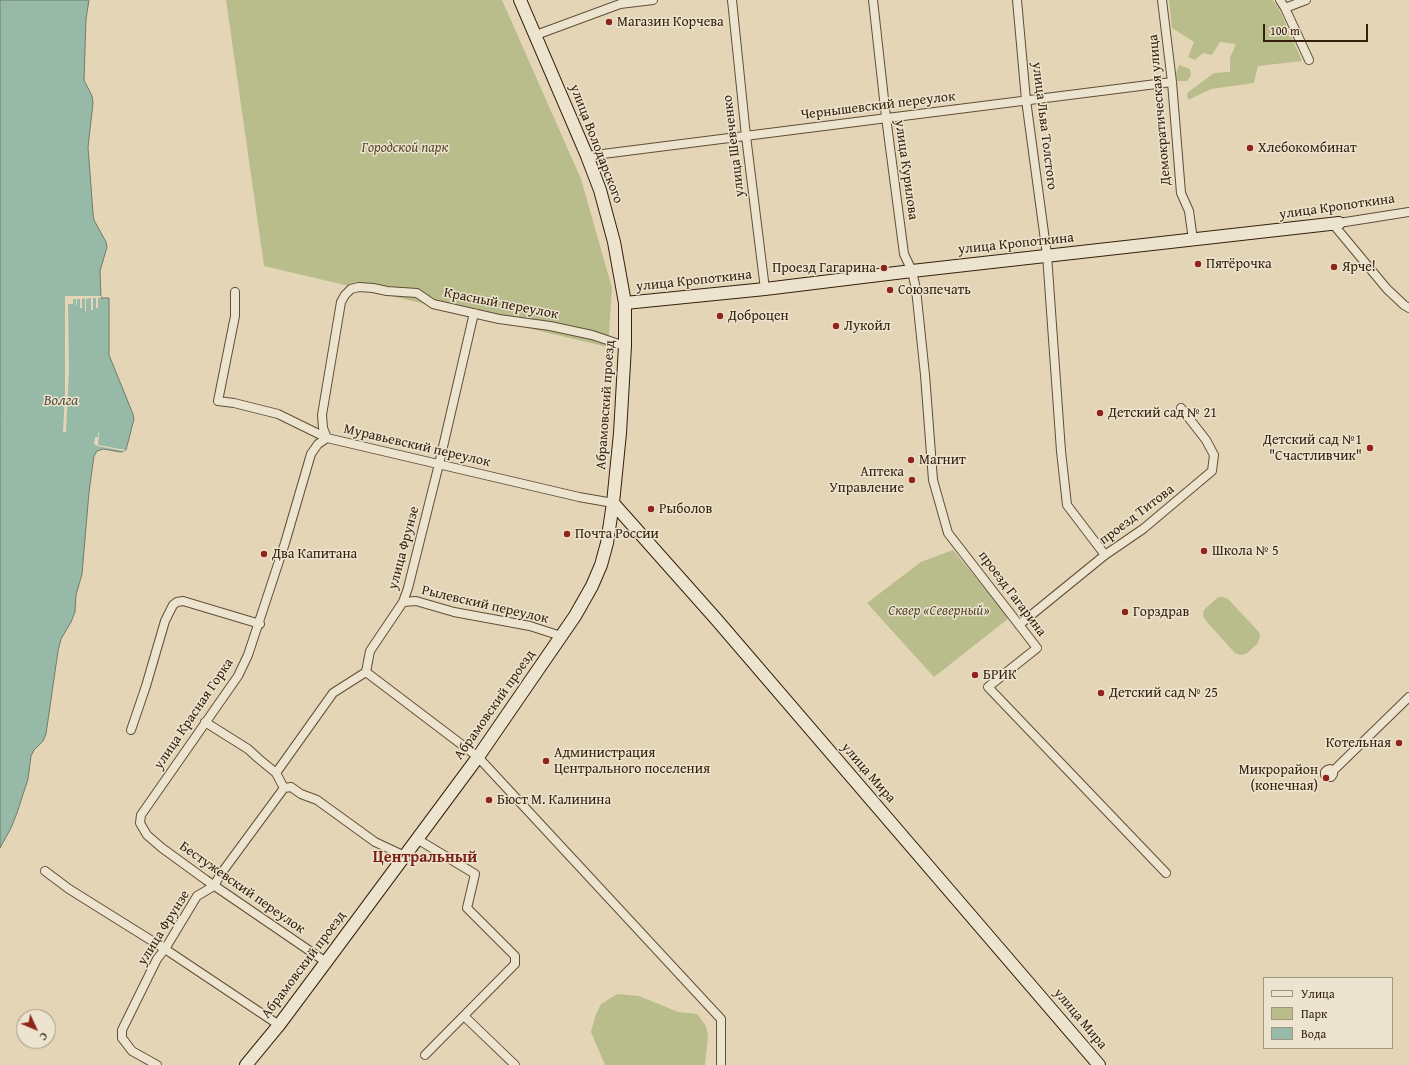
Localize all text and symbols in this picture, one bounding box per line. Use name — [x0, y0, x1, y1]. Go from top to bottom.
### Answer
place label: Магазин Корчева — [617, 14, 724, 30]
scale bar — [1265, 16, 1370, 42]
marker: Магазин Корчева — [604, 17, 614, 27]
text: 100 m — [1270, 22, 1300, 39]
street label: Демократическая улица — [1145, 34, 1175, 186]
street label: улица Льва Толстого — [1028, 61, 1060, 191]
street label: улица Володарского — [566, 82, 626, 206]
street label: Чернышевский переулок — [800, 88, 956, 124]
street label: улица Шевченко — [719, 94, 749, 198]
street label: улица Курилова — [891, 119, 921, 221]
park label: Городской парк — [362, 140, 448, 156]
place label: Хлебокомбинат — [1258, 140, 1357, 156]
marker: Хлебокомбинат — [1245, 143, 1255, 153]
street label: улица Кропоткина — [1278, 191, 1396, 223]
street label: улица Кропоткина — [957, 230, 1075, 258]
place label: Пятёрочка — [1206, 256, 1272, 272]
marker: Пятёрочка — [1193, 259, 1203, 269]
place label: Ярче! — [1342, 259, 1376, 275]
place label: Проезд Гагарина — [772, 260, 876, 276]
marker: Ярче! — [1329, 262, 1339, 272]
marker: Проезд Гагарина — [879, 263, 889, 273]
street label: улица Кропоткина — [635, 267, 753, 295]
place label: Союзпечать — [898, 282, 971, 298]
street label: Красный переулок — [442, 285, 560, 323]
marker: Союзпечать — [885, 285, 895, 295]
place label: Доброцен — [728, 308, 789, 324]
marker: Доброцен — [715, 311, 725, 321]
place label: Лукойл — [844, 318, 891, 334]
marker: Лукойл — [831, 321, 841, 331]
street label: Абрамовский проезд — [593, 340, 619, 470]
water label: Волга — [44, 392, 78, 410]
place label: Детский сад № 21 — [1108, 405, 1217, 421]
marker: Детский сад № 21 — [1095, 408, 1105, 418]
street label: Муравьевский переулок — [342, 421, 492, 471]
place label: Детский сад №1 "Счастливчик" — [1263, 432, 1362, 464]
marker: Детский сад №1 "Счастливчик" — [1365, 443, 1375, 453]
place label: Магнит — [919, 452, 966, 468]
marker: Магнит — [906, 455, 916, 465]
place label: Аптека Управление — [829, 464, 904, 496]
marker: Аптека Управление — [907, 475, 917, 485]
street label: проезд Титова — [1096, 481, 1178, 549]
place label: Рыболов — [659, 501, 712, 517]
marker: Рыболов — [646, 504, 656, 514]
street label: улица Фрунзе — [385, 505, 423, 591]
place label: Почта России — [575, 526, 659, 542]
marker: Почта России — [562, 529, 572, 539]
place label: Школа № 5 — [1212, 543, 1279, 559]
place label: Два Капитана — [272, 546, 357, 562]
marker: Школа № 5 — [1199, 546, 1209, 556]
street label: проезд Гагарина — [974, 548, 1050, 640]
marker: Два Капитана — [259, 549, 269, 559]
street label: Рылевский переулок — [420, 582, 550, 628]
park label: Сквер «Северный» — [888, 603, 990, 619]
place label: Горздрав — [1133, 604, 1189, 620]
marker: Горздрав — [1120, 607, 1130, 617]
street label: Абрамовский проезд — [451, 647, 539, 763]
street label: улица Красная Горка — [151, 655, 237, 773]
place label: БРИК — [983, 667, 1016, 683]
marker: БРИК — [970, 670, 980, 680]
place label: Детский сад № 25 — [1109, 685, 1218, 701]
marker: Детский сад № 25 — [1096, 688, 1106, 698]
place label: Котельная — [1326, 735, 1391, 751]
marker: Котельная — [1394, 738, 1404, 748]
street label: улица Мира — [837, 739, 899, 807]
place label: Администрация Центрального поселения — [554, 745, 710, 778]
marker: Администрация Центрального поселения — [541, 756, 551, 766]
place label: Микрорайон (конечная) — [1239, 762, 1318, 794]
marker: Микрорайон (конечная) — [1321, 773, 1331, 783]
place label: Бюст М. Калинина — [497, 792, 611, 808]
marker: Бюст М. Калинина — [484, 795, 494, 805]
street label: Бестужевский переулок — [176, 838, 308, 938]
district label: Центральный — [373, 848, 477, 868]
street label: улица Фрунзе — [134, 887, 194, 969]
street label: Абрамовский проезд — [258, 908, 350, 1022]
legend — [1263, 977, 1393, 1049]
street label: улица Мира — [1050, 985, 1110, 1053]
text: Улица — [1301, 985, 1335, 1002]
text: Парк — [1301, 1005, 1327, 1022]
north arrow — [16, 1009, 56, 1049]
text: Вода — [1301, 1025, 1326, 1042]
text: С — [36, 1029, 52, 1044]

